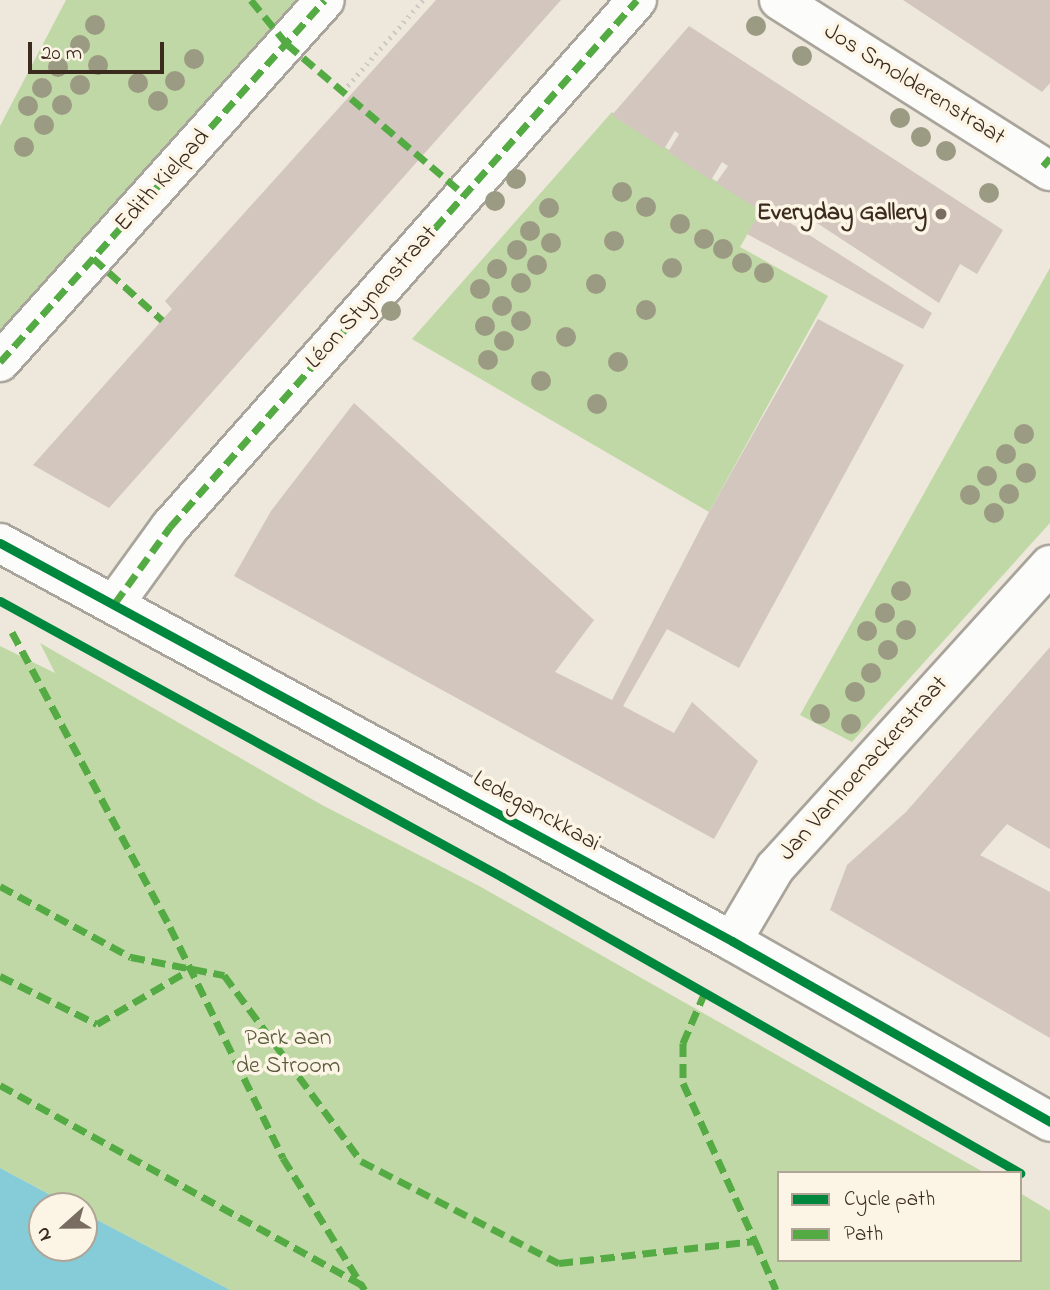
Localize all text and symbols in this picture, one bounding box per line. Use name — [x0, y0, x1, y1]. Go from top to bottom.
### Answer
street label: Jos Smolderenstraat — [818, 18, 1010, 152]
scale bar — [32, 28, 168, 72]
text: 20 m — [41, 39, 82, 69]
street label: Edith Kielpad — [109, 124, 217, 238]
place label: Everyday Gallery — [757, 200, 927, 228]
marker: Everyday Gallery — [933, 206, 949, 222]
street label: Léon Stynenstraat — [300, 220, 444, 376]
street label: Jan Vanhoenackerstraat — [773, 671, 955, 867]
street label: Ledeganckkaai — [467, 765, 605, 859]
park label: Park aan de Stroom — [236, 1025, 340, 1081]
legend — [777, 1171, 1022, 1262]
text: Cycle path — [844, 1185, 935, 1215]
north arrow — [28, 1192, 98, 1262]
text: Path — [844, 1220, 883, 1250]
text: N — [30, 1223, 60, 1245]

